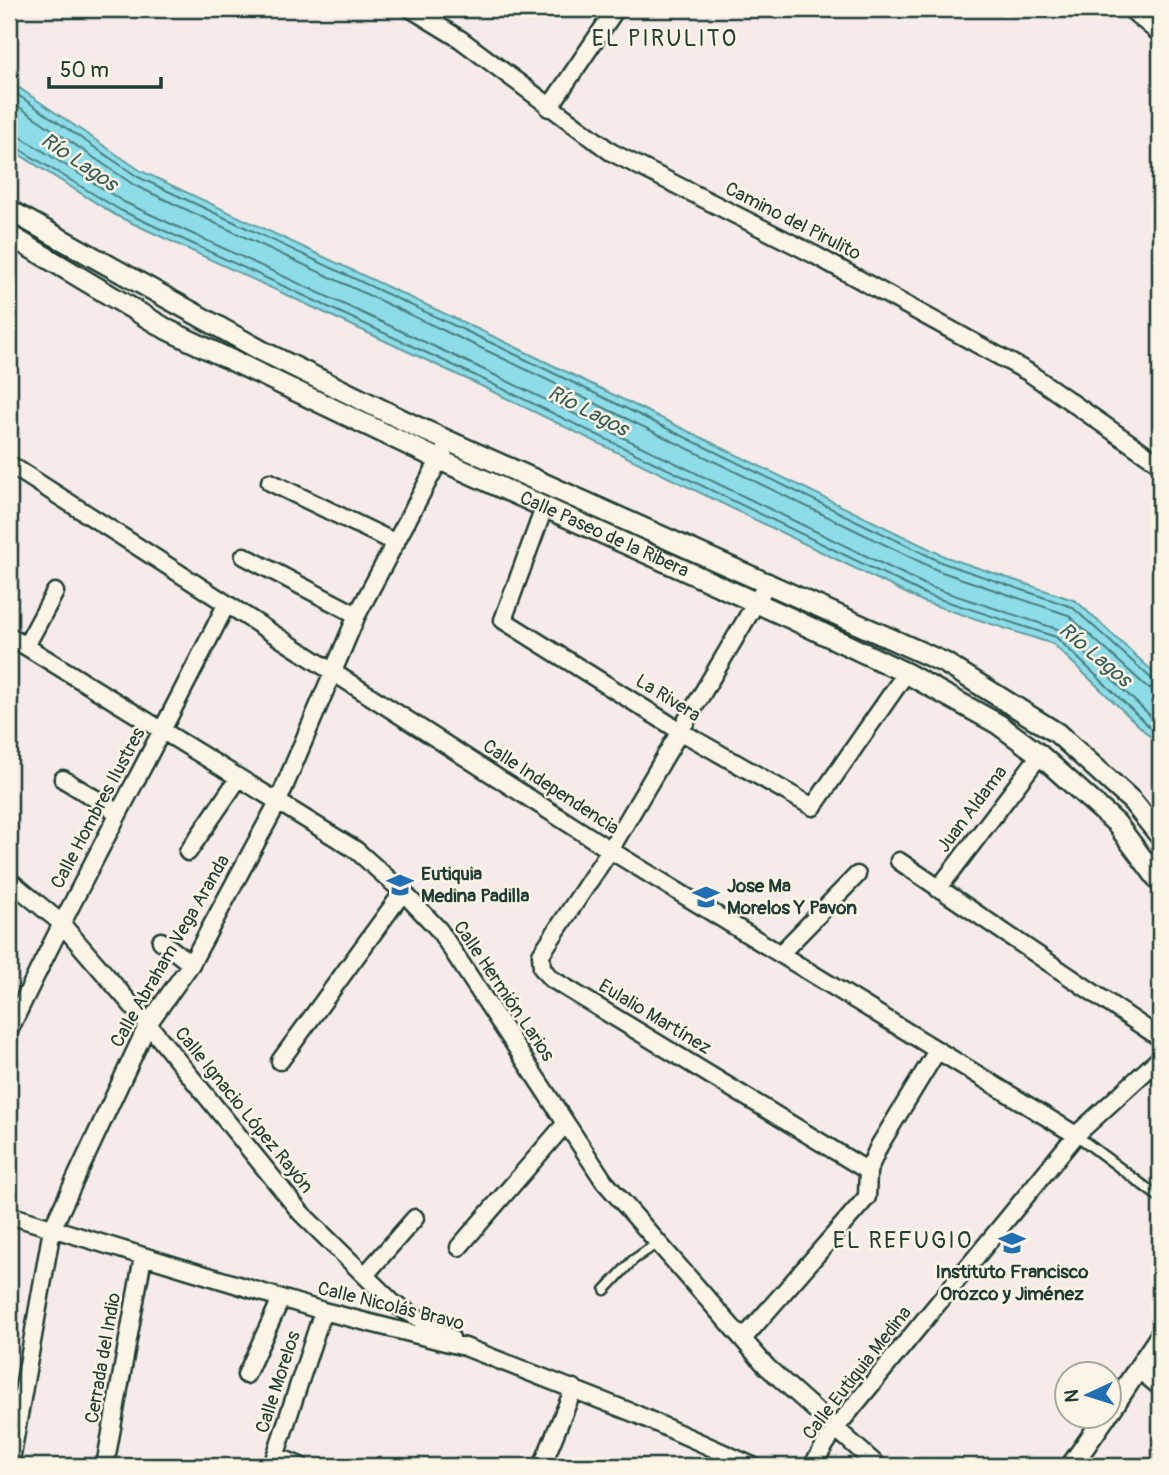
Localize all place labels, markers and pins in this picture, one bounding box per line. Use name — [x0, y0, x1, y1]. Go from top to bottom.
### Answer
place label: Eutiquia Medina Padilla — [421, 862, 530, 908]
school or university icon: Eutiquia Medina Padilla — [385, 870, 415, 900]
place label: Jose Ma Morelos Y Pavon — [727, 874, 857, 920]
school or university icon: Jose Ma Morelos Y Pavon — [691, 882, 721, 912]
school or university icon: Instituto Francisco Orozco y Jiménez — [997, 1228, 1027, 1258]
place label: Instituto Francisco Orozco y Jiménez — [935, 1260, 1089, 1306]

